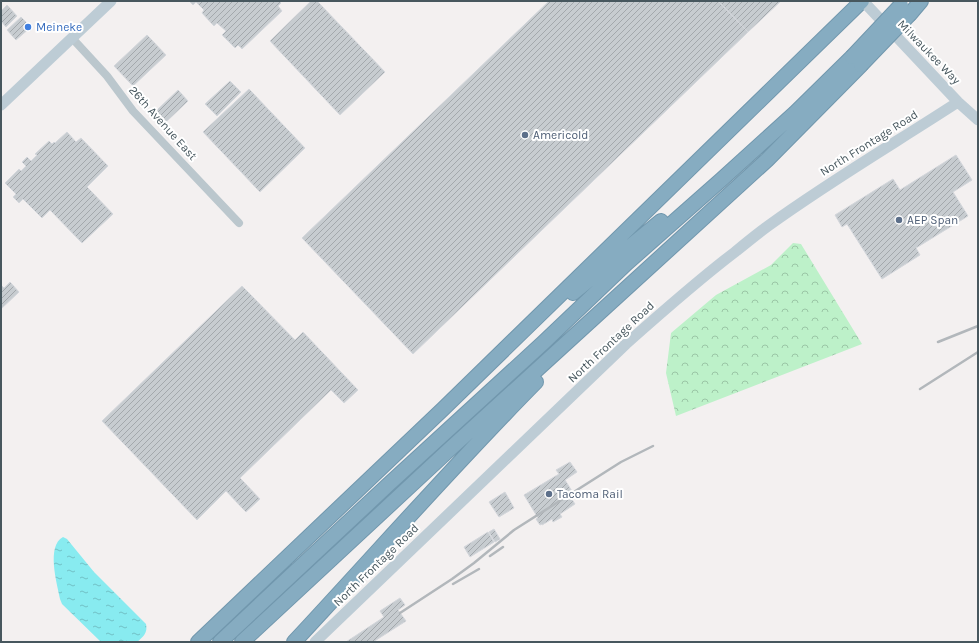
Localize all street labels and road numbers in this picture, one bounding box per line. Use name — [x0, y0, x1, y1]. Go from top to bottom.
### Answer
street label: Milwaukee Way — [895, 17, 964, 87]
street label: 26th Avenue East — [126, 83, 200, 163]
street label: North Frontage Road — [818, 107, 920, 179]
street label: North Frontage Road — [565, 298, 657, 386]
street label: North Frontage Road — [331, 521, 421, 609]

